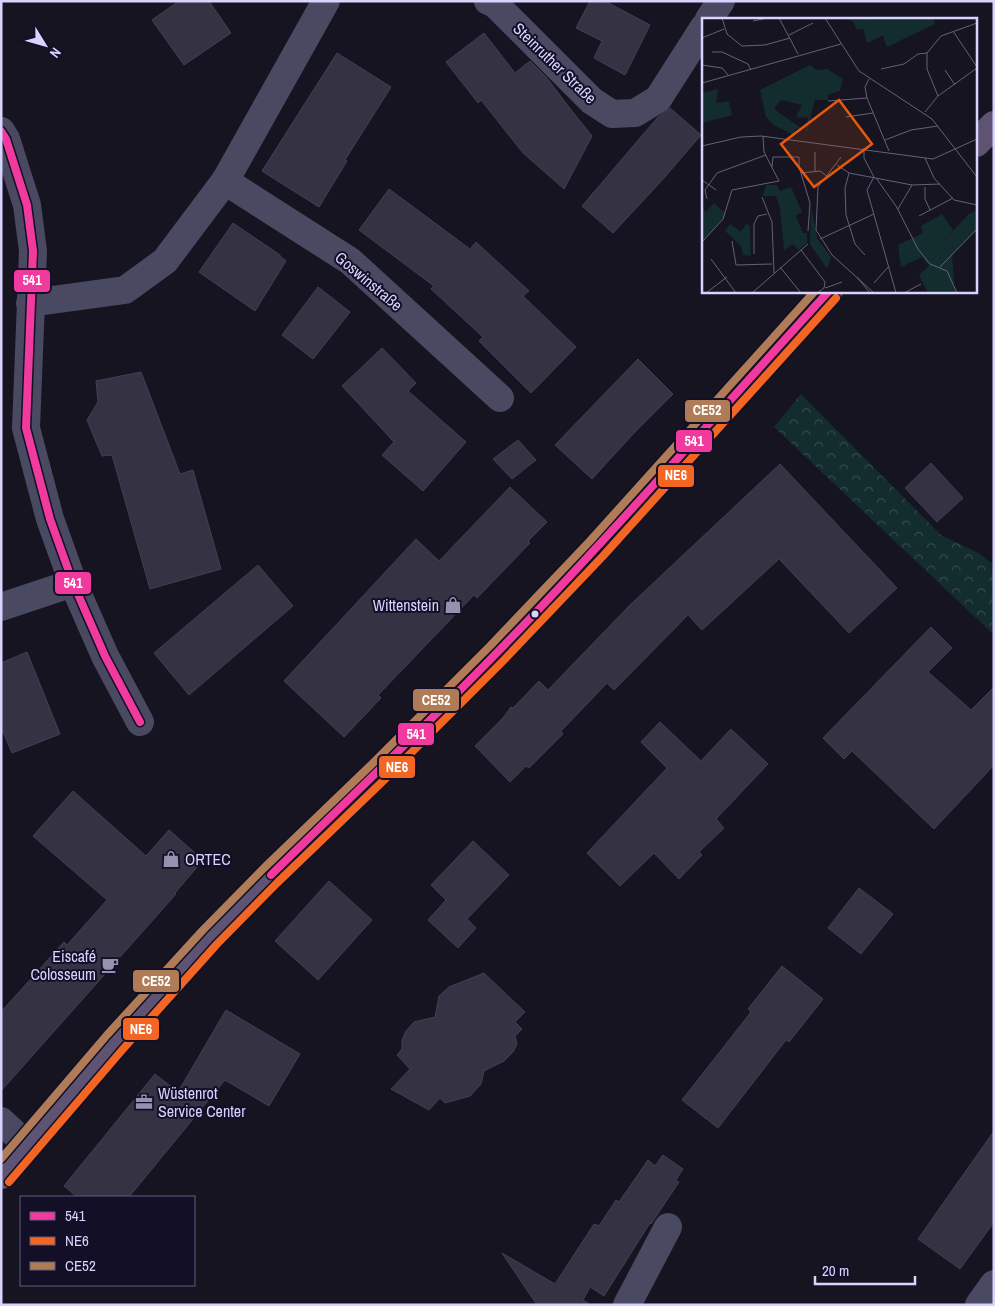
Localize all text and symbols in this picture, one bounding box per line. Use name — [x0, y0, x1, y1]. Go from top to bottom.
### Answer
street label: Steinruther Straße — [509, 18, 601, 108]
inset map — [702, 18, 978, 292]
north arrow — [20, 20, 70, 70]
text: N — [46, 44, 65, 62]
street label: Goswinstraße — [331, 246, 407, 316]
line badge: 541 — [13, 269, 51, 293]
text: 541 — [22, 271, 42, 289]
line badge: CE52 — [684, 399, 731, 423]
text: CE52 — [693, 401, 721, 419]
line badge: 541 — [675, 429, 713, 453]
text: 541 — [684, 432, 704, 450]
line badge: NE6 — [657, 464, 695, 488]
text: NE6 — [665, 466, 687, 484]
line badge: 541 — [54, 571, 92, 595]
text: 541 — [63, 574, 83, 592]
place label: Wittenstein — [373, 594, 439, 616]
shop icon: Wittenstein — [443, 595, 463, 615]
unlabelled marker — [530, 609, 540, 619]
line badge: CE52 — [412, 688, 460, 712]
text: CE52 — [422, 691, 450, 709]
line badge: 541 — [397, 722, 435, 746]
text: 541 — [406, 725, 426, 743]
line badge: NE6 — [378, 755, 416, 779]
text: NE6 — [386, 758, 408, 776]
place label: ORTEC — [185, 848, 231, 870]
shop icon: ORTEC — [161, 849, 181, 869]
place label: Eiscafé Colosseum — [30, 945, 96, 985]
cafe icon: Eiscafé Colosseum — [100, 955, 120, 975]
line badge: CE52 — [132, 969, 180, 993]
text: CE52 — [142, 972, 170, 990]
line badge: NE6 — [122, 1017, 160, 1041]
text: NE6 — [130, 1020, 152, 1038]
place label: Wüstenrot Service Center — [158, 1082, 246, 1122]
office icon: Wüstenrot Service Center — [134, 1092, 154, 1112]
legend — [20, 1196, 195, 1286]
text: 541 — [65, 1205, 86, 1226]
text: NE6 — [65, 1230, 89, 1251]
scale bar — [815, 1254, 915, 1286]
text: CE52 — [65, 1255, 96, 1276]
text: 20 m — [822, 1260, 849, 1281]

